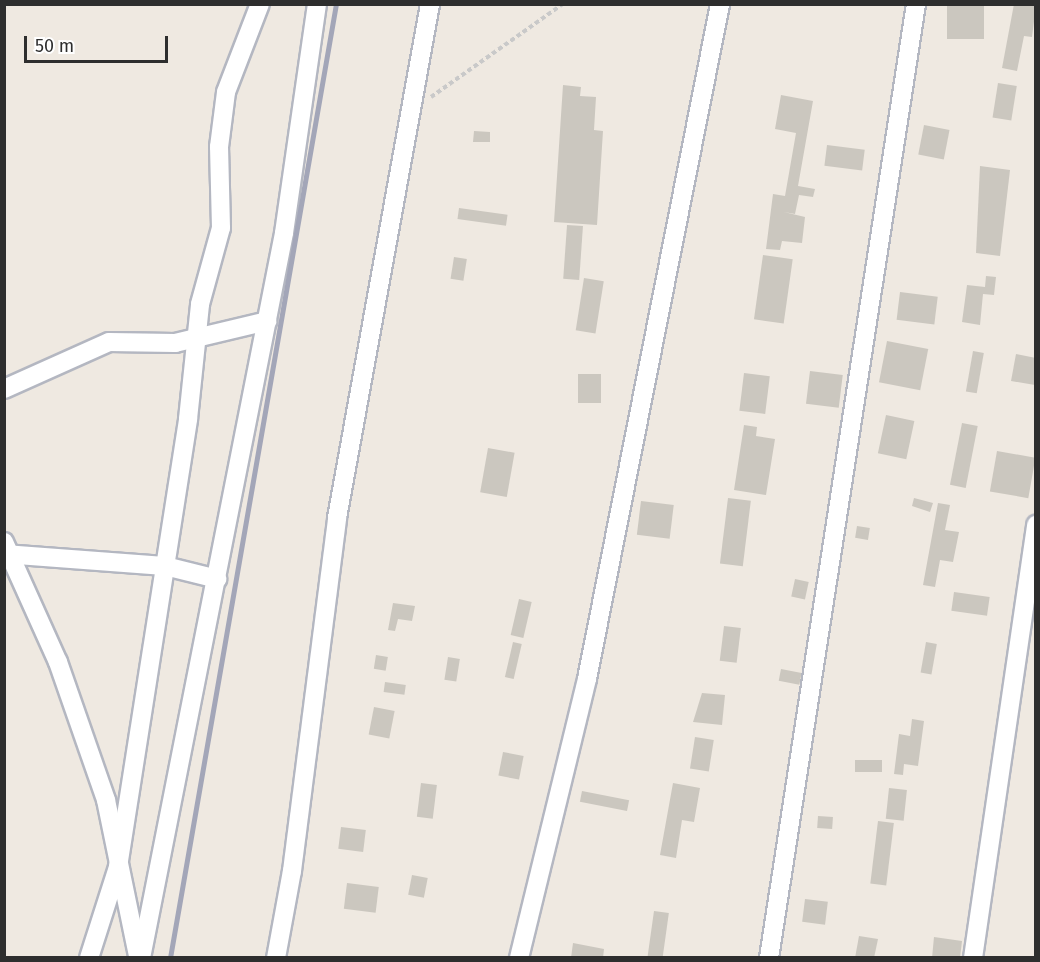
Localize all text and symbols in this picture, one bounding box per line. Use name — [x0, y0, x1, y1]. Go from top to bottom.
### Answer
scale bar — [27, 24, 171, 62]
text: 50 m — [35, 35, 74, 57]

